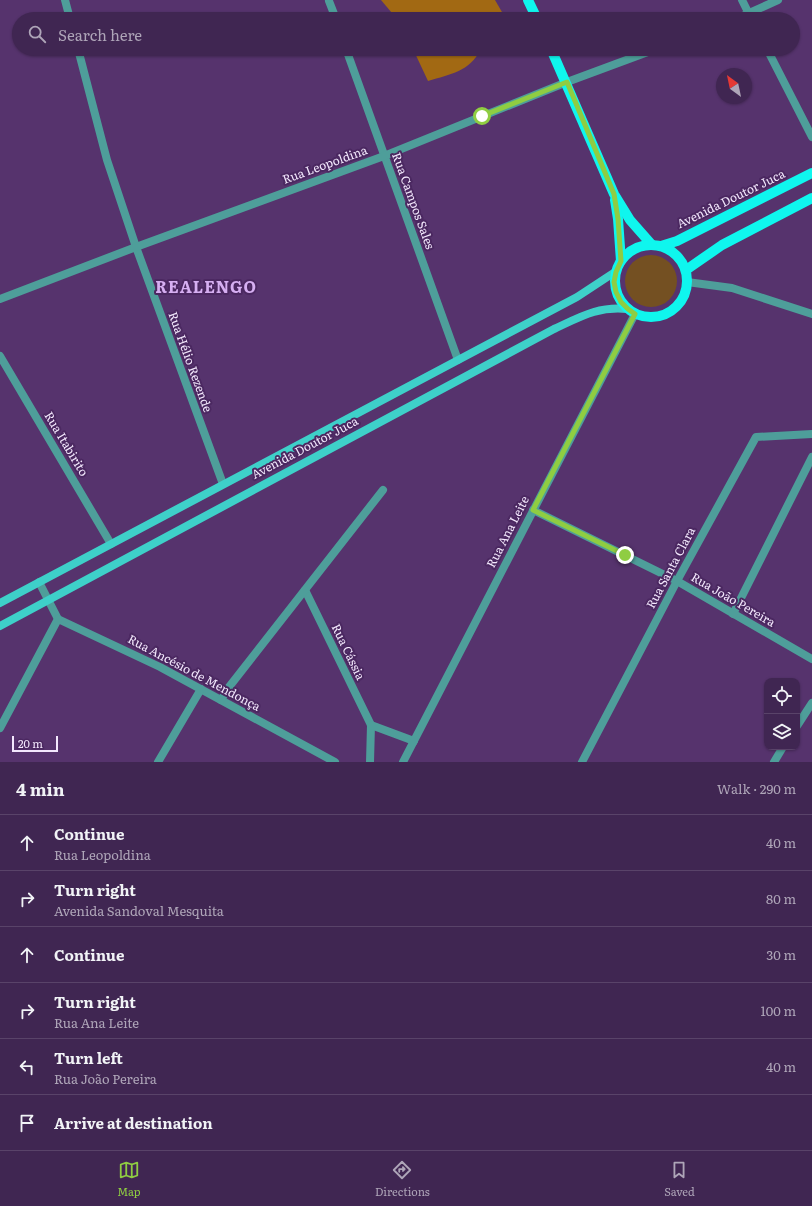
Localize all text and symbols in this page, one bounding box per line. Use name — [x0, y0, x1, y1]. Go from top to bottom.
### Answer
search box — [12, 12, 800, 56]
icon: search — [26, 23, 48, 45]
text: Search here — [58, 23, 142, 46]
north arrow — [716, 68, 752, 104]
route start — [473, 107, 491, 125]
street label: Rua Leopoldina — [280, 140, 370, 188]
street label: Rua Campos Sales — [388, 150, 440, 252]
street label: Avenida Doutor Juca — [673, 164, 788, 232]
district label: REALENGO — [155, 274, 257, 298]
street label: Rua Hélio Rezende — [164, 309, 217, 414]
street label: Rua Itabirito — [40, 408, 93, 479]
street label: Avenida Doutor Juca — [248, 411, 361, 483]
street label: Rua Ana Leite — [481, 492, 533, 571]
street label: Rua Santa Clara — [641, 523, 699, 611]
route end — [616, 546, 634, 564]
street label: Rua João Pereira — [688, 568, 780, 631]
street label: Rua Cássia — [328, 620, 370, 683]
street label: Rua Ancésio de Mendonça — [125, 629, 265, 715]
map controls — [764, 678, 800, 750]
button: locate — [764, 678, 800, 714]
button: layers — [764, 714, 800, 750]
scale bar — [12, 734, 58, 753]
text: 20 m — [18, 735, 43, 751]
text: 4 min — [16, 776, 65, 801]
text: Walk · 290 m — [717, 779, 796, 798]
text: Continue — [54, 822, 124, 845]
icon: ahead — [16, 832, 38, 854]
text: 40 m — [766, 833, 796, 852]
text: Rua Leopoldina — [54, 845, 151, 864]
text: Turn right — [54, 878, 136, 901]
icon: right — [16, 888, 38, 910]
text: 80 m — [766, 889, 796, 908]
text: Avenida Sandoval Mesquita — [54, 901, 224, 920]
text: Continue — [54, 943, 124, 966]
icon: ahead — [16, 944, 38, 966]
text: 30 m — [766, 945, 796, 964]
text: Turn right — [54, 990, 136, 1013]
icon: right — [16, 1000, 38, 1022]
text: 100 m — [760, 1001, 796, 1020]
text: Rua Ana Leite — [54, 1013, 139, 1032]
text: Turn left — [54, 1046, 123, 1069]
icon: left — [16, 1056, 38, 1078]
text: 40 m — [766, 1057, 796, 1076]
text: Rua João Pereira — [54, 1069, 157, 1088]
text: Arrive at destination — [54, 1111, 213, 1134]
icon: arrive — [16, 1112, 38, 1134]
tab: Map — [117, 1159, 141, 1199]
tab: Directions — [375, 1159, 430, 1199]
tab: Saved — [664, 1159, 695, 1199]

